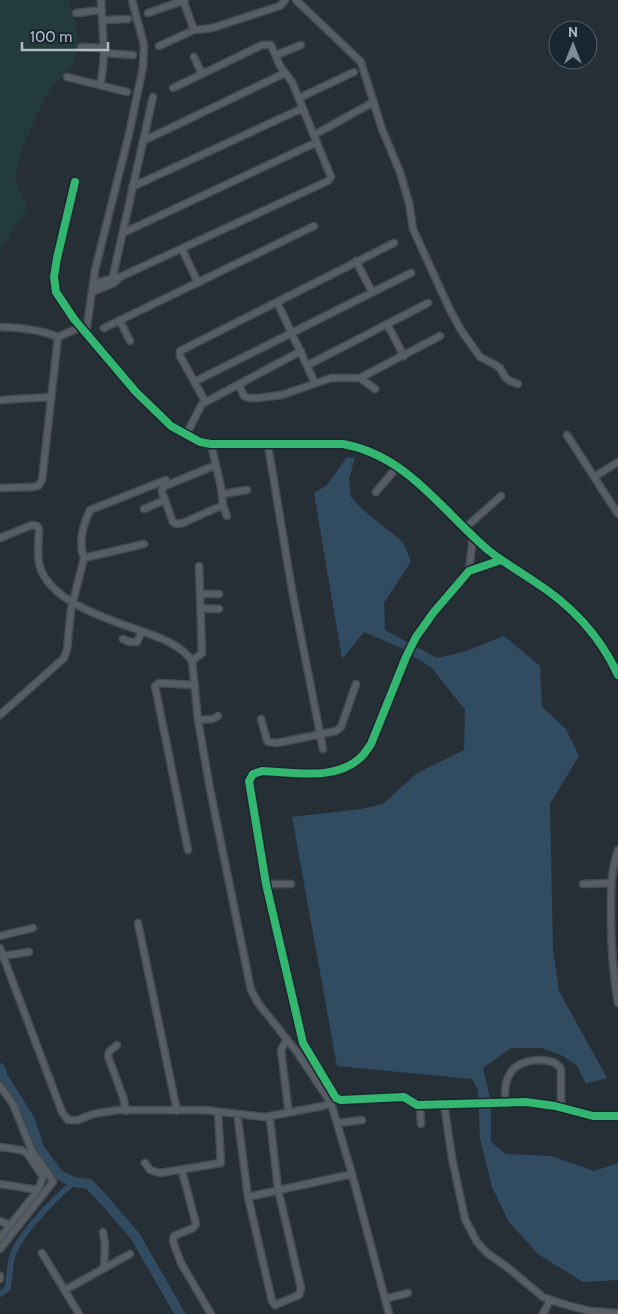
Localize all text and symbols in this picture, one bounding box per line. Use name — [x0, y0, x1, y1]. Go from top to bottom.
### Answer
scale bar — [22, 20, 109, 52]
north arrow — [548, 20, 598, 70]
text: N — [568, 23, 578, 41]
text: 100 m — [30, 28, 72, 46]

